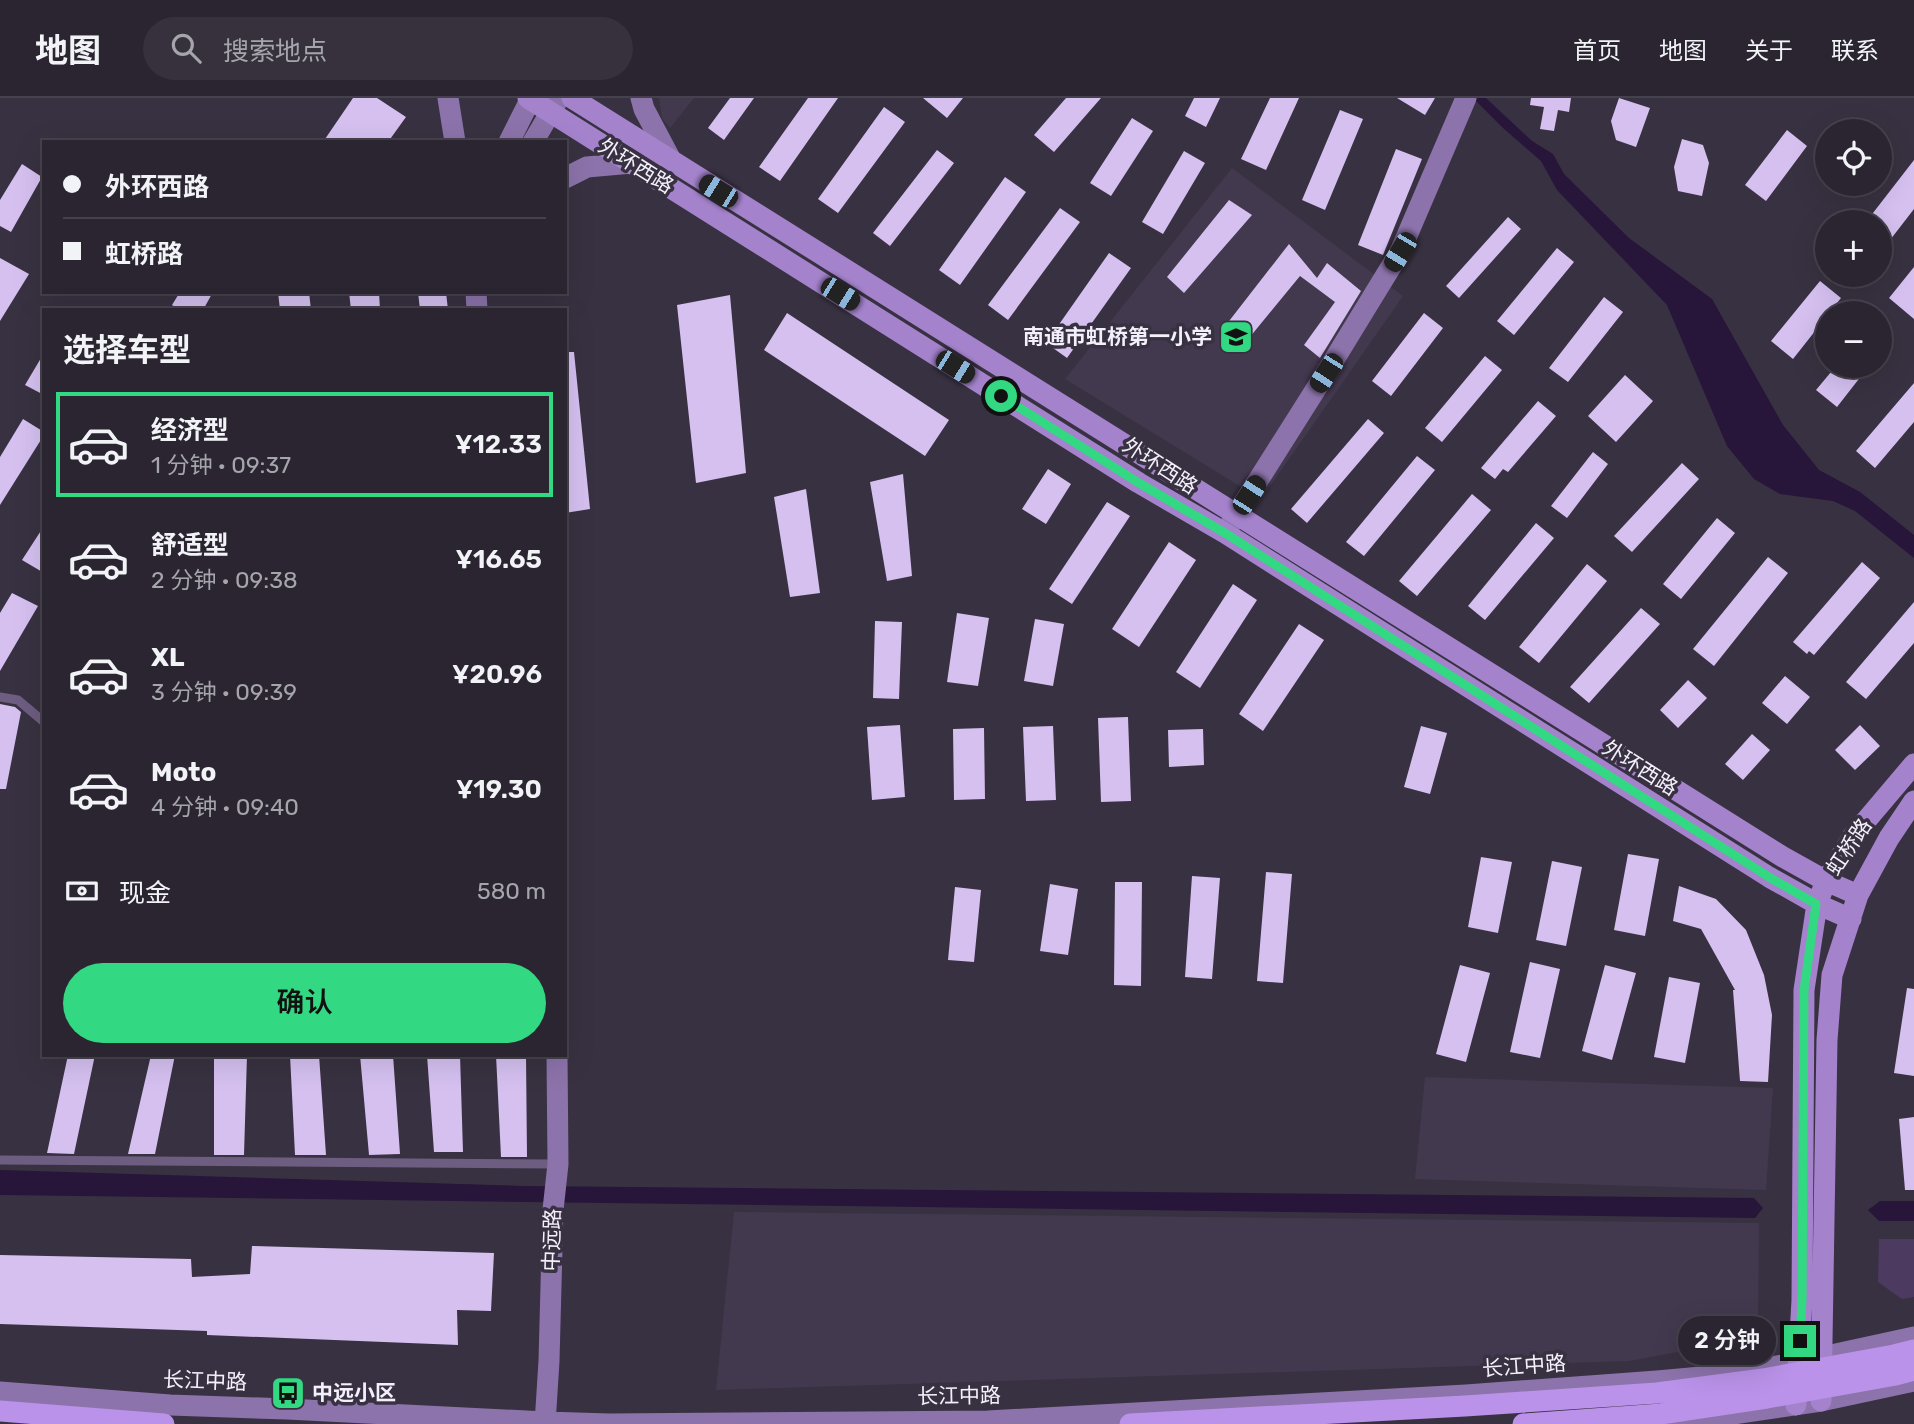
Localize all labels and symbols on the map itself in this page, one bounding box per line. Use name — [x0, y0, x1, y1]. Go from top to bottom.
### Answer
street label: 外环西路 — [594, 133, 679, 198]
car — [695, 171, 742, 211]
car — [1381, 229, 1420, 275]
car — [817, 274, 864, 314]
school or university icon: 南通市虹桥第一小学 — [1217, 318, 1255, 356]
place label: 南通市虹桥第一小学 — [1023, 324, 1212, 349]
car — [932, 347, 979, 387]
car — [1306, 350, 1347, 396]
route start — [985, 380, 1017, 412]
street label: 外环西路 — [1118, 432, 1202, 499]
car — [1229, 472, 1270, 518]
street label: 外环西路 — [1598, 735, 1683, 800]
street label: 虹桥路 — [1821, 814, 1877, 880]
street label: 中远路 — [538, 1208, 565, 1272]
callout: 2 分钟 — [1678, 1316, 1776, 1366]
route end — [1784, 1325, 1816, 1357]
street label: 长江中路 — [1481, 1350, 1567, 1381]
street label: 长江中路 — [163, 1367, 247, 1394]
bus stop icon: 中远小区 — [269, 1374, 307, 1412]
place label: 中远小区 — [312, 1380, 396, 1405]
street label: 长江中路 — [917, 1382, 1001, 1409]

